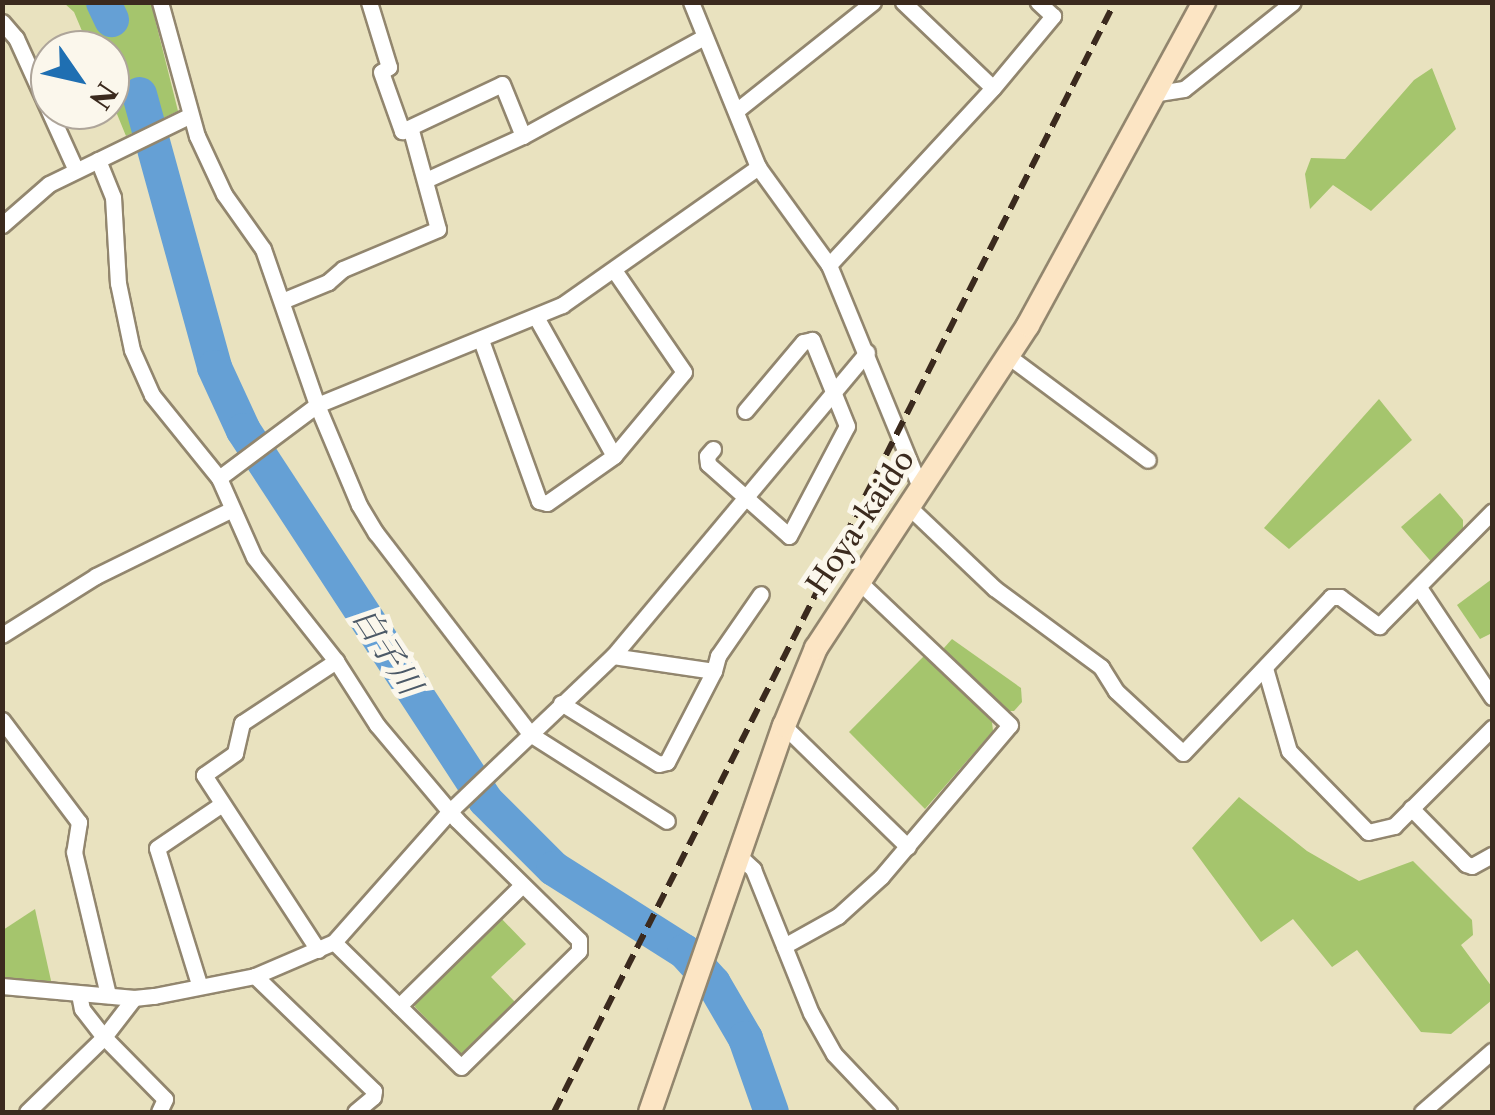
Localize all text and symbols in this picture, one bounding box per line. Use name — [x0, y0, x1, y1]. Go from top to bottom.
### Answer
north arrow — [30, 30, 130, 130]
text: N — [82, 76, 124, 115]
street label: Hoya-kaido — [800, 443, 922, 601]
water label: 白子川 — [345, 600, 429, 702]

